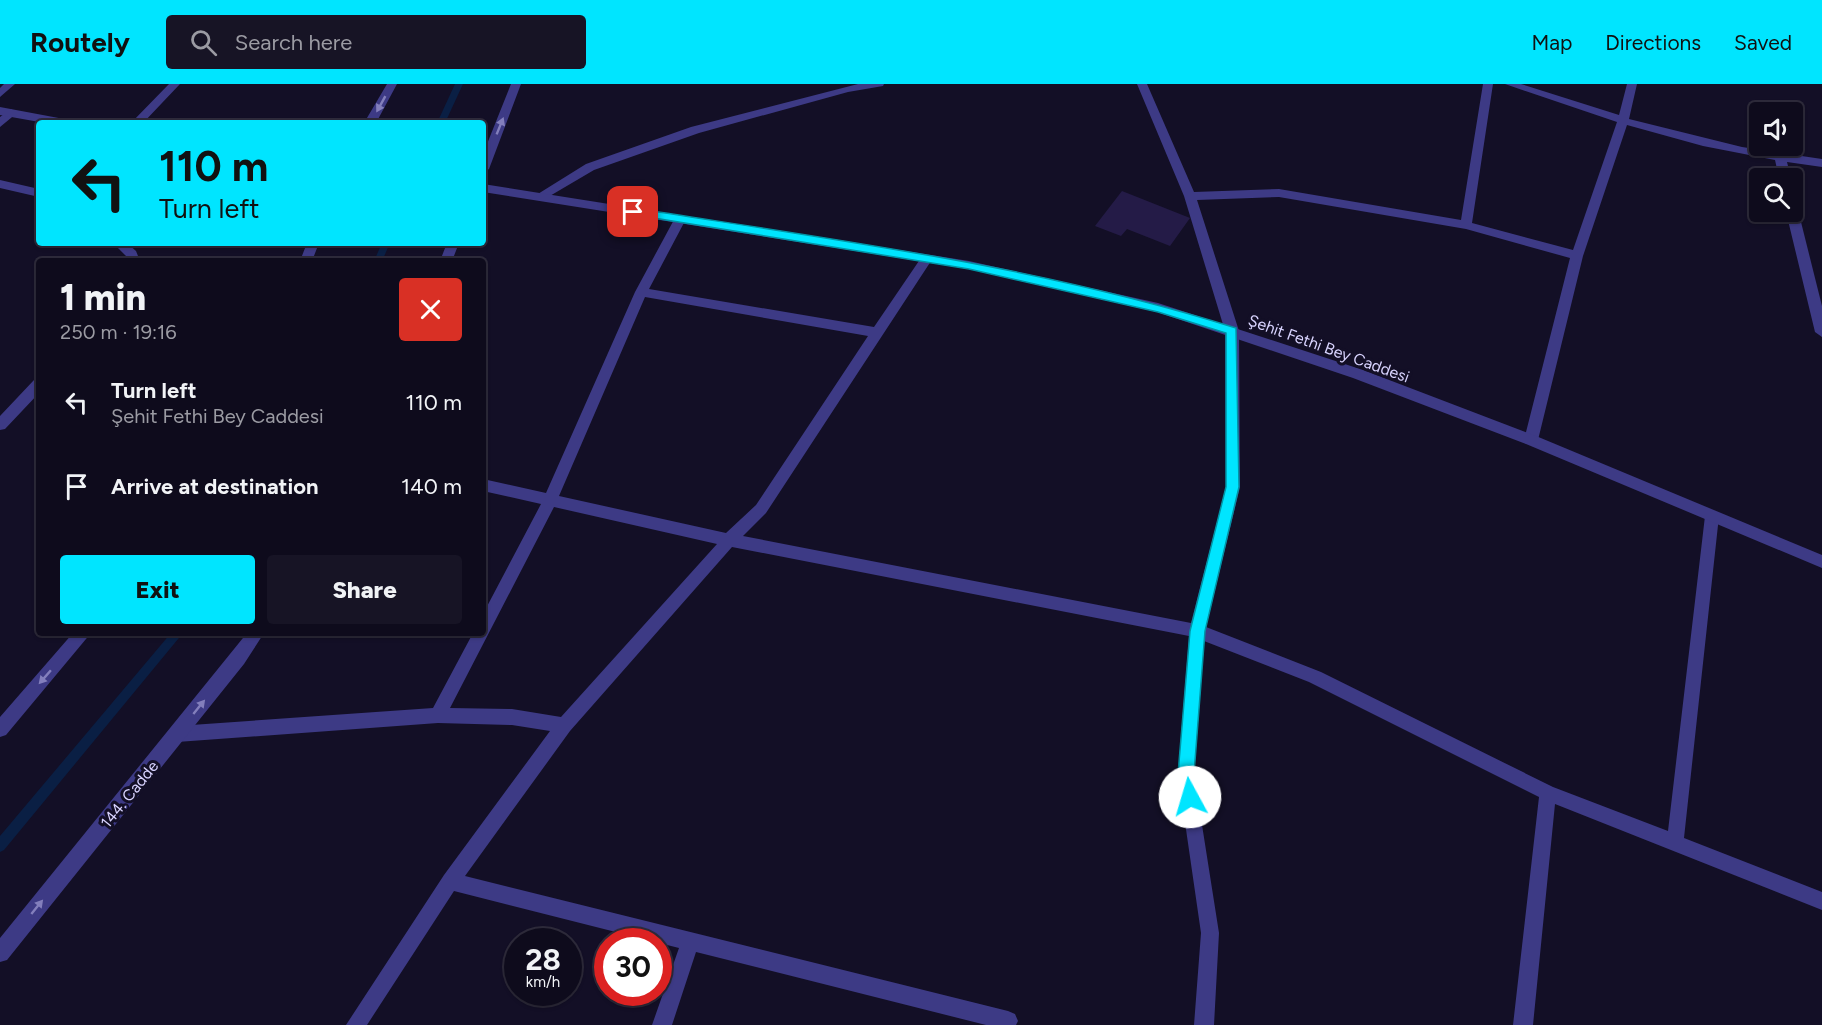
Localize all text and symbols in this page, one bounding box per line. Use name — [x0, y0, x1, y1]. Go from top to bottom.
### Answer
search box — [166, 15, 586, 69]
text: Routely — [30, 25, 130, 59]
icon: search — [187, 26, 220, 59]
text: Search here — [235, 29, 352, 56]
text: Map — [1531, 30, 1572, 55]
text: Directions — [1605, 30, 1701, 55]
text: Saved — [1734, 30, 1792, 55]
one-way arrow — [376, 95, 386, 112]
map controls — [1749, 102, 1803, 222]
button: sound — [1749, 102, 1803, 156]
one-way arrow — [496, 117, 505, 135]
text: 110 m — [159, 141, 268, 192]
icon: left — [60, 144, 138, 222]
button: search — [1749, 168, 1803, 222]
pin — [607, 186, 658, 237]
text: Turn left — [159, 192, 259, 225]
icon: arrive — [616, 195, 649, 228]
text: 1 min — [60, 276, 146, 319]
button: close — [399, 278, 462, 341]
street label: Şehit Fethi Bey Caddesi — [1246, 310, 1412, 387]
text: 250 m · 19:16 — [60, 320, 177, 344]
text: Turn left — [111, 377, 197, 404]
icon: left — [60, 386, 93, 419]
text: 110 m — [406, 389, 462, 416]
text: Şehit Fethi Bey Caddesi — [111, 404, 324, 428]
icon: arrive — [60, 470, 93, 503]
text: Arrive at destination — [111, 473, 319, 500]
text: 140 m — [401, 473, 462, 500]
button: Exit — [60, 555, 255, 624]
button: Share — [267, 555, 462, 624]
one-way arrow — [39, 669, 52, 685]
one-way arrow — [193, 699, 206, 715]
street label: 144. Cadde — [97, 757, 162, 832]
position arrow — [1158, 765, 1222, 829]
one-way arrow — [30, 899, 43, 915]
speed limit sign: 30 — [594, 928, 672, 1006]
text: 28 — [525, 941, 561, 978]
text: km/h — [526, 973, 560, 991]

